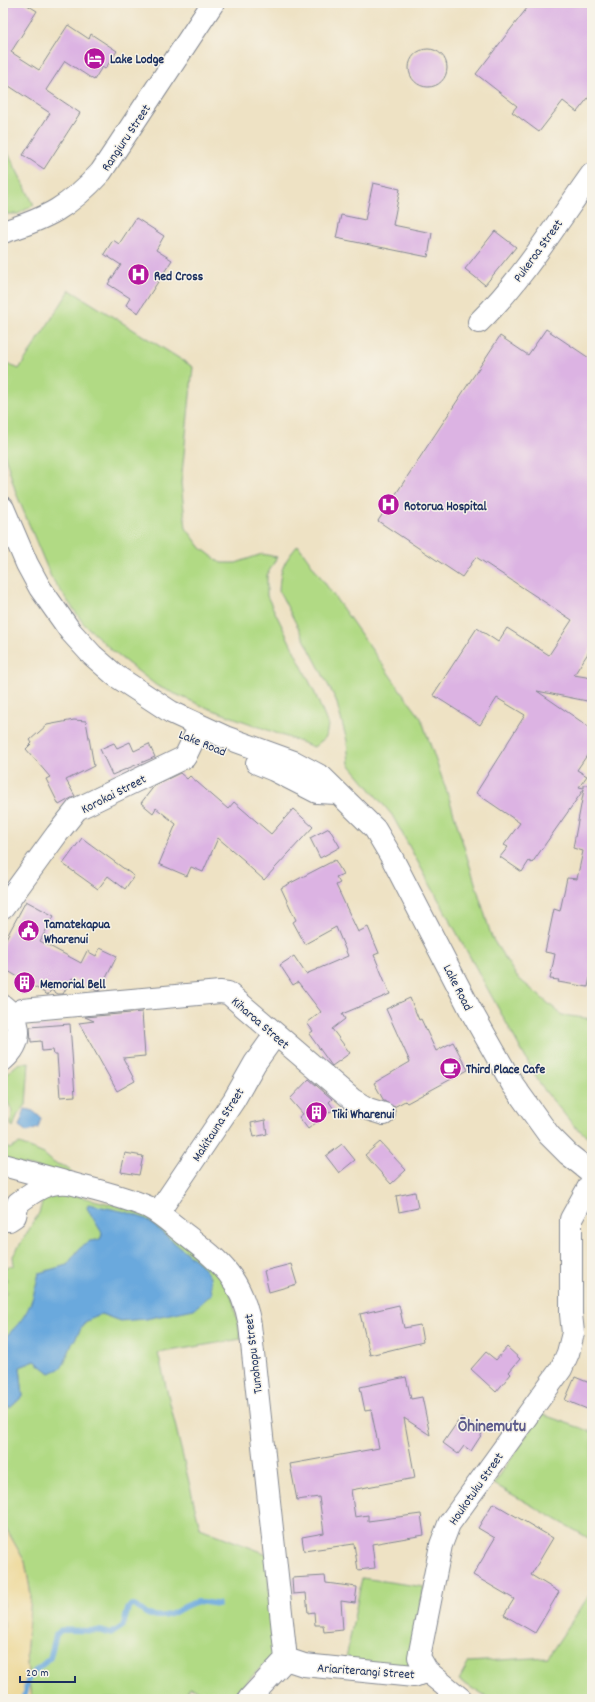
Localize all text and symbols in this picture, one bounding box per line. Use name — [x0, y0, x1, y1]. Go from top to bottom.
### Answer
hotel icon: Lake Lodge — [81, 45, 107, 71]
place label: Lake Lodge — [110, 51, 164, 70]
street label: Rangiuru Street — [98, 101, 157, 176]
street label: Pukeroa Street — [510, 216, 569, 287]
hospital icon: Red Cross — [126, 262, 152, 288]
place label: Red Cross — [154, 268, 204, 287]
hospital icon: Rotorua Hospital — [375, 492, 401, 518]
place label: Rotorua Hospital — [404, 498, 487, 517]
street label: Lake Road — [175, 726, 229, 762]
street label: Korokai Street — [78, 771, 150, 820]
place label: Tamatekapua Wharenui — [44, 916, 111, 950]
public building icon: Tamatekapua Wharenui — [15, 917, 41, 943]
street label: Lake Road — [437, 962, 477, 1015]
building icon: Memorial Bell — [11, 970, 37, 996]
place label: Memorial Bell — [40, 976, 106, 995]
street label: Kiharoa Street — [226, 993, 293, 1055]
cafe icon: Third Place Cafe — [438, 1055, 464, 1081]
place label: Third Place Cafe — [466, 1061, 546, 1080]
street label: Makitauna Street — [188, 1085, 250, 1166]
building icon: Tiki Wharenui — [304, 1100, 330, 1126]
place label: Tiki Wharenui — [332, 1106, 395, 1125]
street label: Tunohopu Street — [240, 1312, 269, 1395]
district label: Ōhinemutu — [458, 1416, 526, 1440]
street label: Houkotuku Street — [445, 1449, 509, 1530]
scale bar — [20, 1658, 75, 1684]
street label: Ariariterangi Street — [316, 1660, 415, 1685]
text: 20 m — [26, 1665, 49, 1682]

